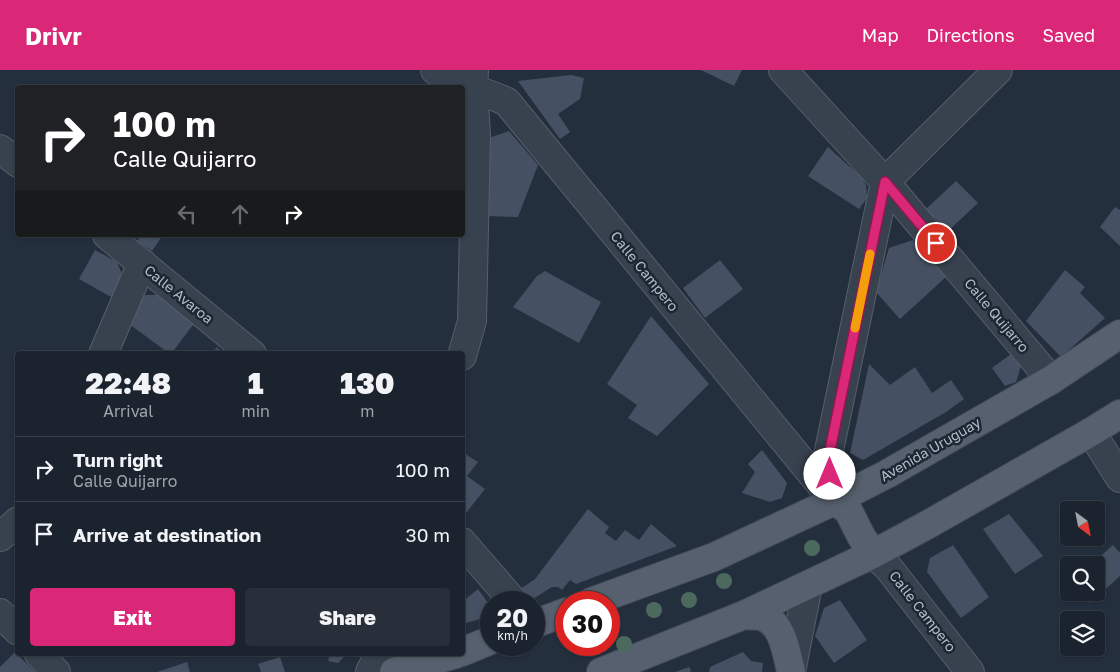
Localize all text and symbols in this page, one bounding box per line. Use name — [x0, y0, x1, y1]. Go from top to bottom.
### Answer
text: Drivr — [25, 21, 82, 50]
text: Map — [862, 24, 898, 46]
text: Directions — [926, 24, 1014, 46]
text: Saved — [1042, 24, 1095, 46]
text: 100 m — [113, 103, 216, 145]
icon: right — [30, 105, 95, 170]
text: Calle Quijarro — [113, 145, 256, 172]
icon: left — [173, 200, 201, 228]
icon: ahead — [226, 200, 254, 228]
icon: right — [279, 200, 307, 228]
pin — [915, 222, 957, 264]
street label: Calle Campero — [608, 228, 682, 314]
icon: arrive — [922, 229, 950, 257]
street label: Calle Avaroa — [141, 261, 217, 327]
street label: Calle Quijarro — [961, 275, 1033, 355]
text: 22:48 — [85, 365, 171, 401]
text: 1 — [248, 365, 264, 401]
text: 130 — [340, 365, 395, 401]
text: Arrival — [103, 401, 153, 421]
text: min — [241, 401, 270, 421]
text: m — [360, 401, 374, 421]
street label: Avenida Uruguay — [877, 413, 983, 485]
position arrow — [803, 447, 855, 499]
text: Turn right — [73, 448, 163, 471]
icon: right — [30, 455, 58, 483]
text: 100 m — [396, 458, 450, 481]
text: Calle Quijarro — [73, 471, 177, 491]
north arrow — [1060, 501, 1105, 546]
map controls — [1060, 501, 1105, 656]
icon: arrive — [30, 520, 58, 548]
text: Arrive at destination — [73, 523, 261, 546]
text: 30 m — [406, 523, 450, 546]
button: search — [1060, 556, 1105, 601]
street label: Calle Campero — [886, 567, 960, 655]
button: Exit — [30, 588, 235, 646]
button: Share — [245, 588, 450, 646]
speed limit sign: 30 — [555, 591, 620, 656]
text: 20 — [497, 602, 528, 633]
button: layers — [1060, 611, 1105, 656]
text: km/h — [497, 628, 528, 643]

